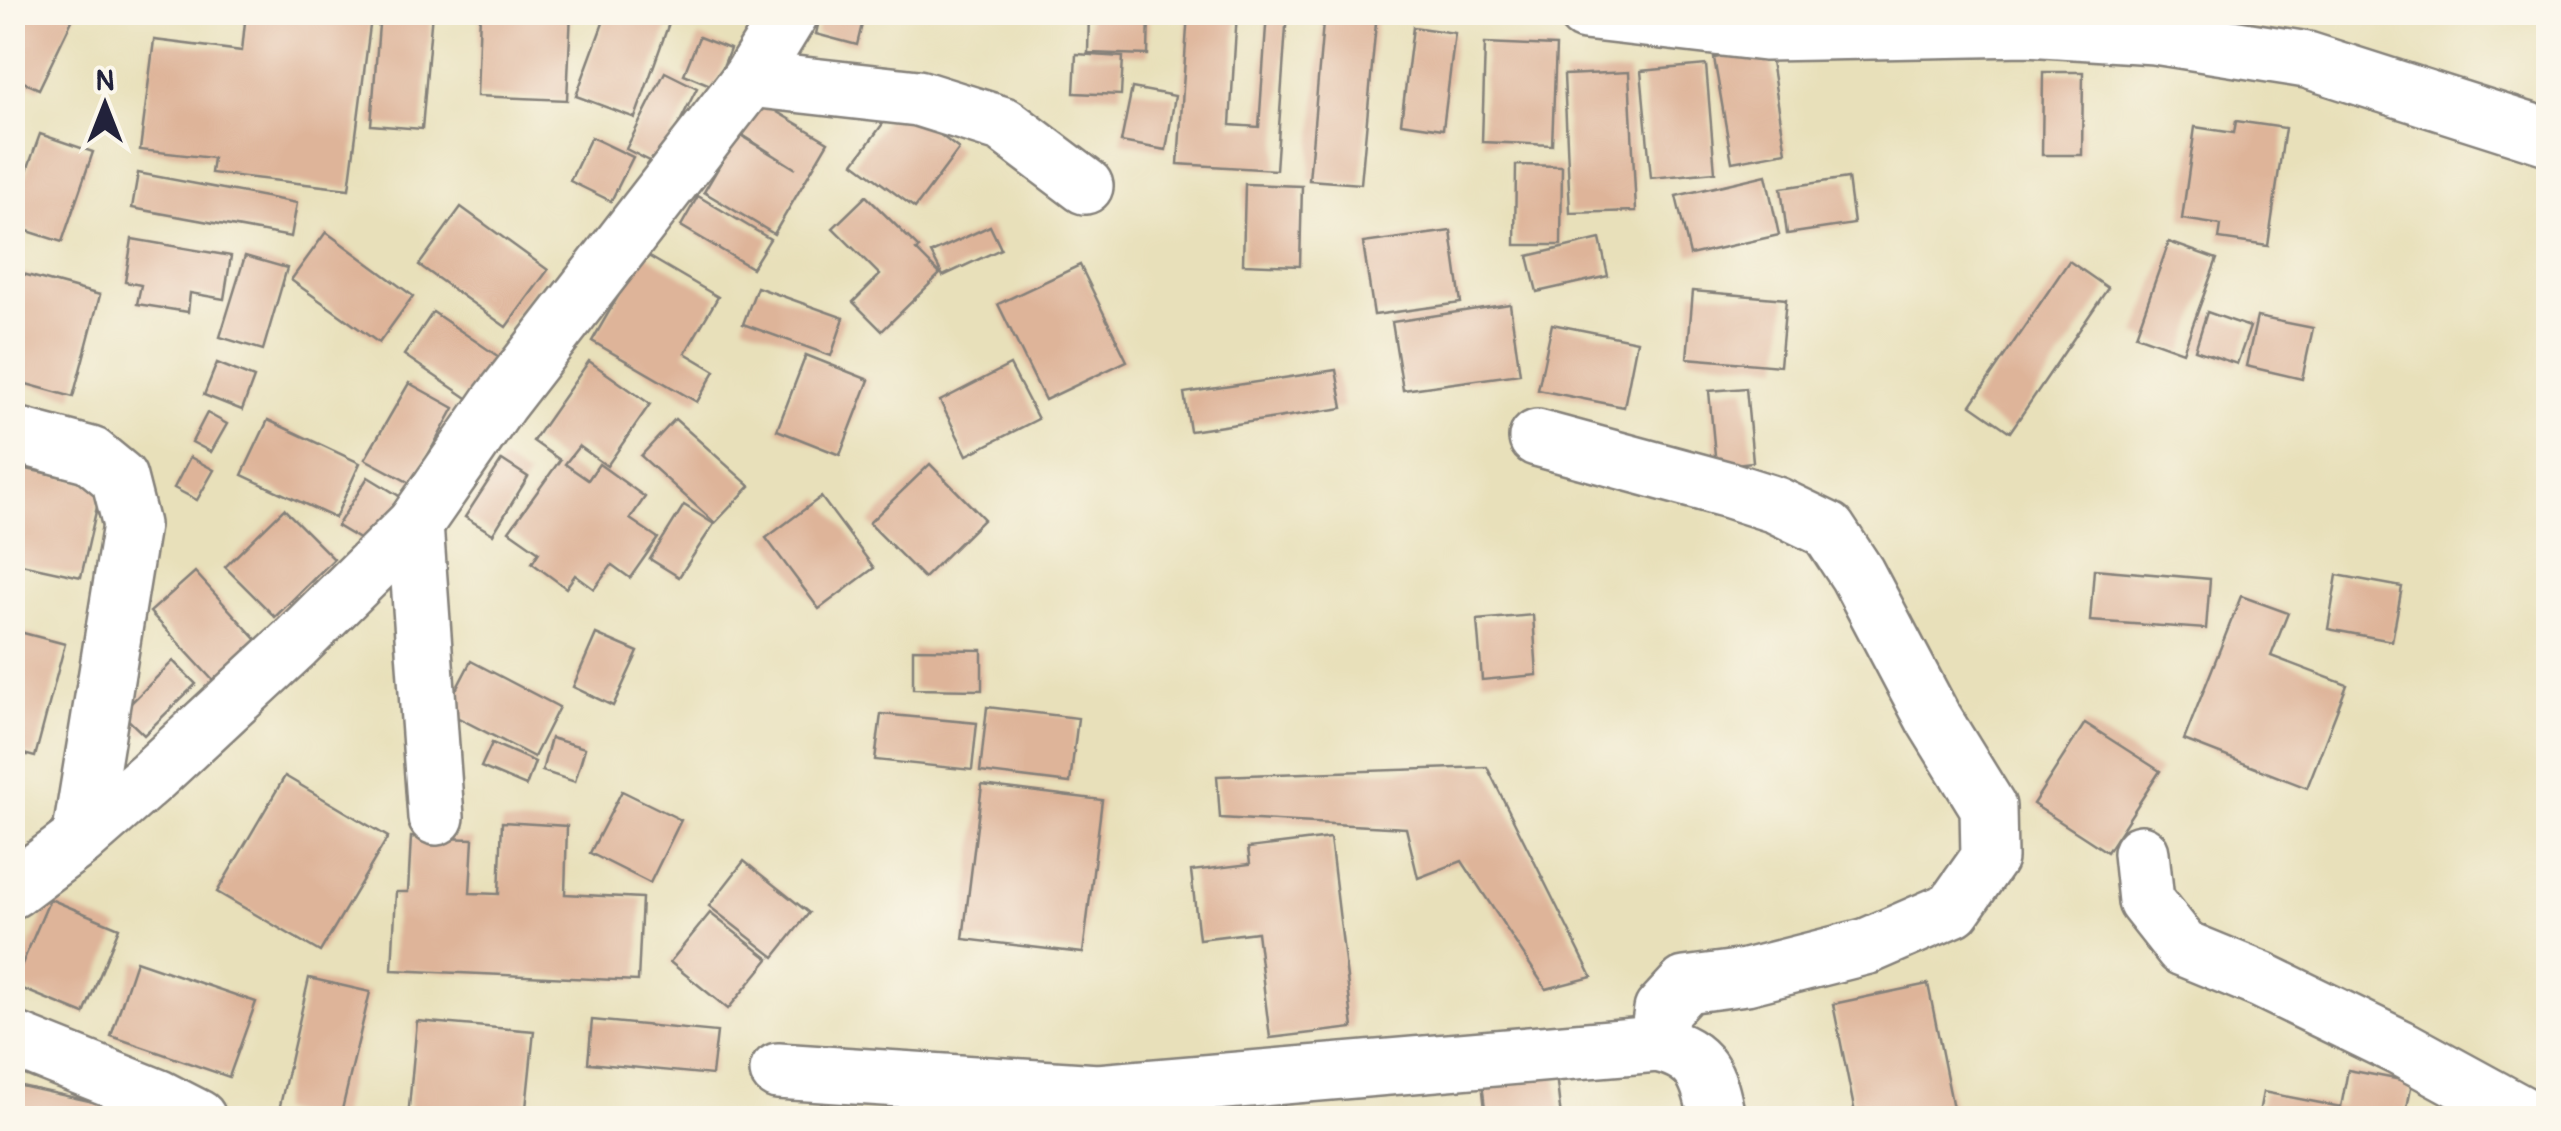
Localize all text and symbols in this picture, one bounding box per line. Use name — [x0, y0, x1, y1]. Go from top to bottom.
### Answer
north arrow — [55, 55, 155, 155]
text: N — [96, 64, 114, 99]

